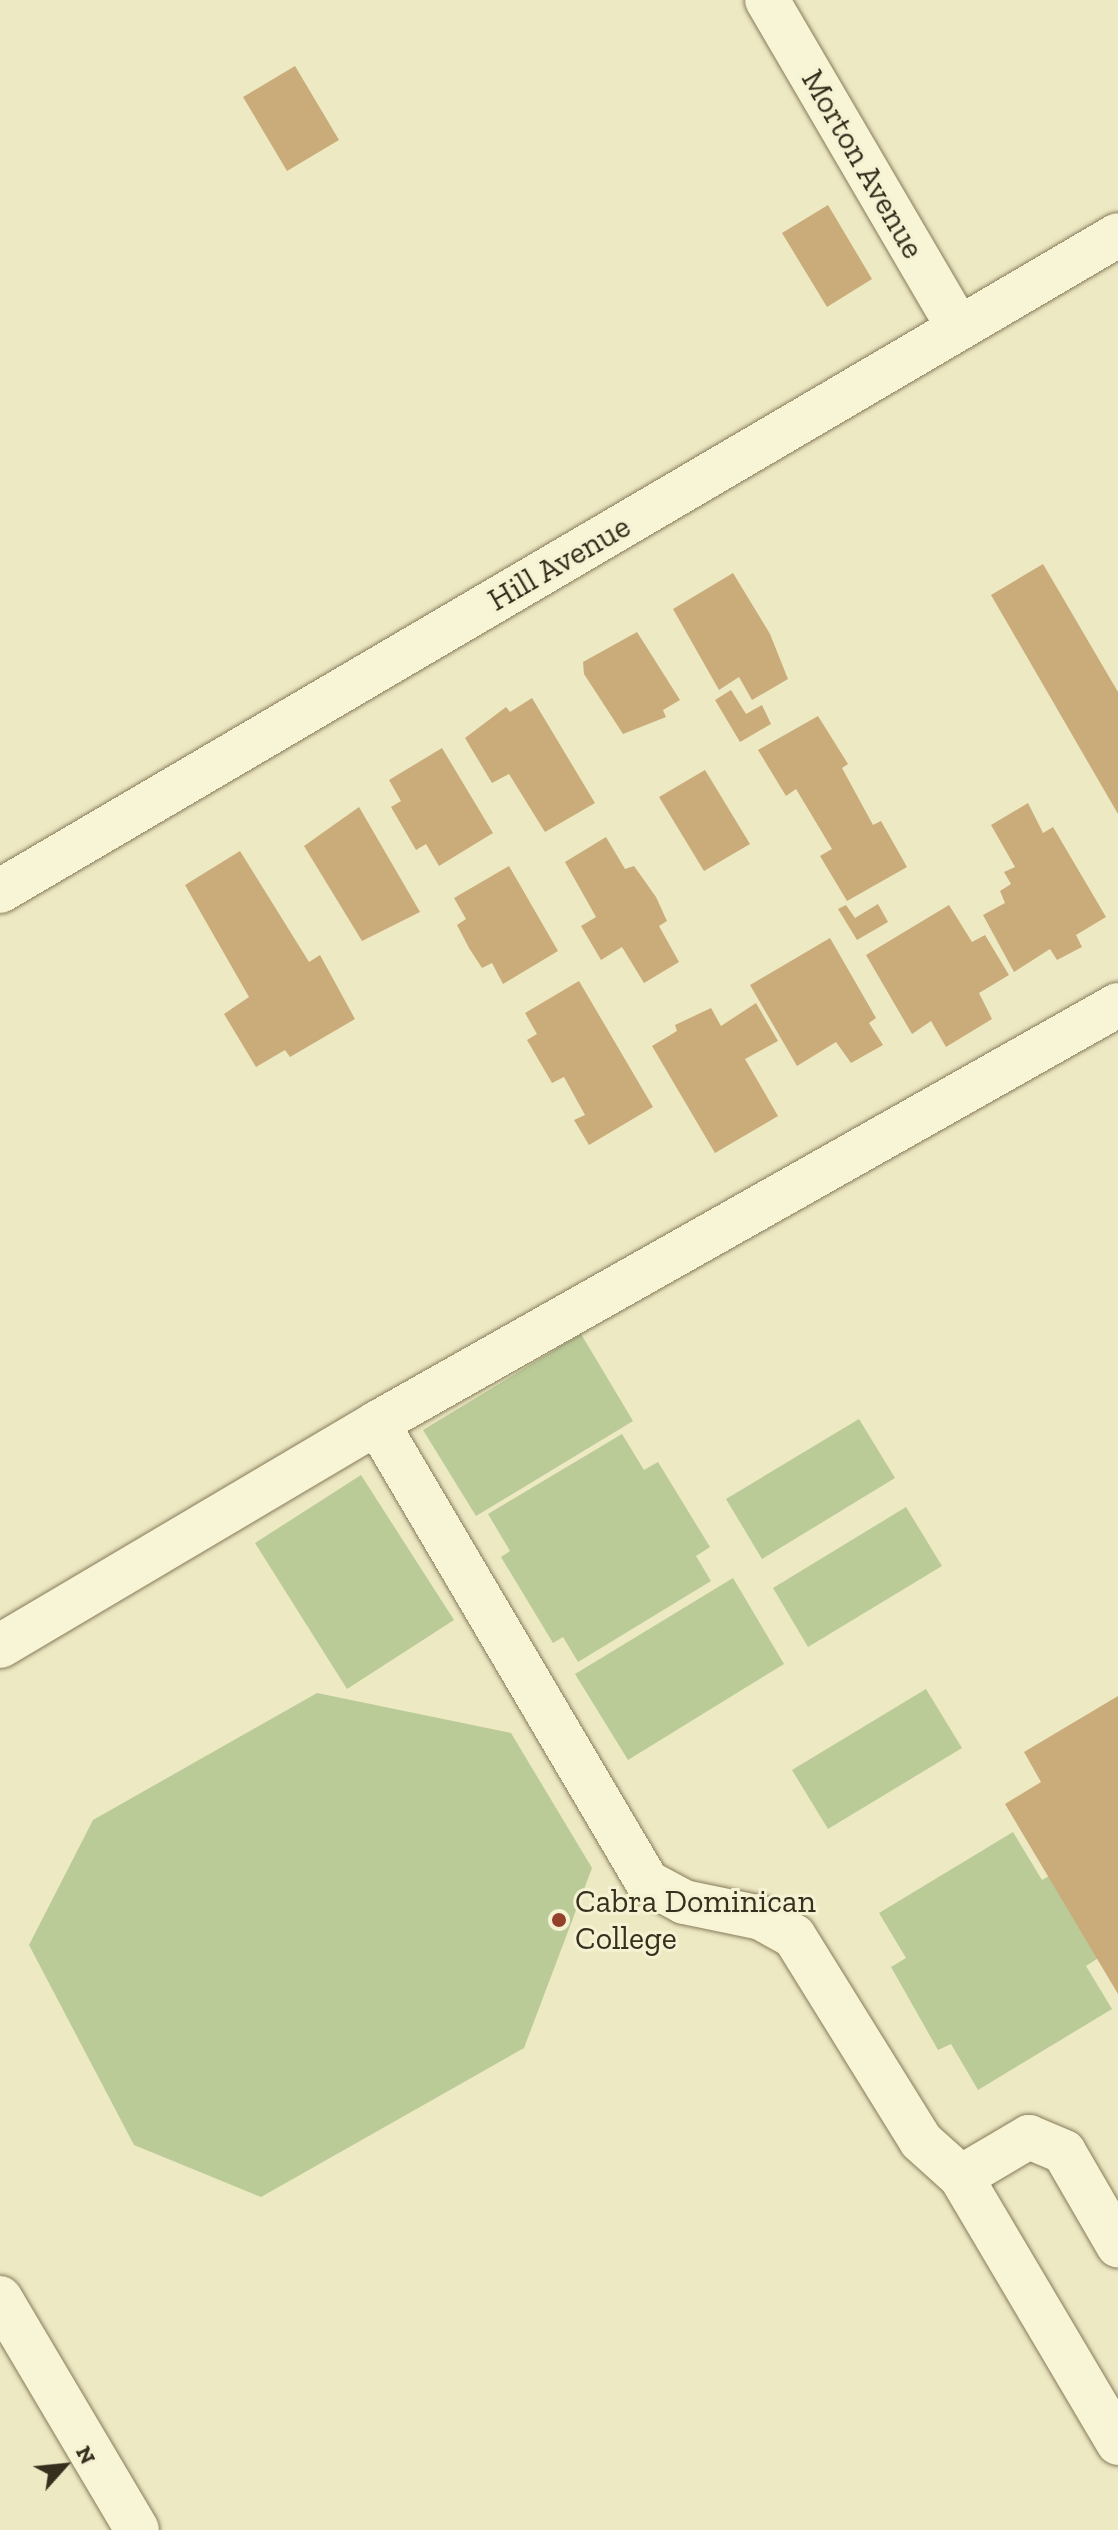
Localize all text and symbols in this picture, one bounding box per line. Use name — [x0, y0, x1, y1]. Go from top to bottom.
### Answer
street label: Morton Avenue — [793, 62, 933, 266]
street label: Hill Avenue — [481, 507, 637, 619]
place label: Cabra Dominican College — [575, 1883, 816, 1958]
marker: Cabra Dominican College — [550, 1911, 568, 1929]
north arrow — [24, 2426, 104, 2506]
text: N — [70, 2441, 102, 2468]

